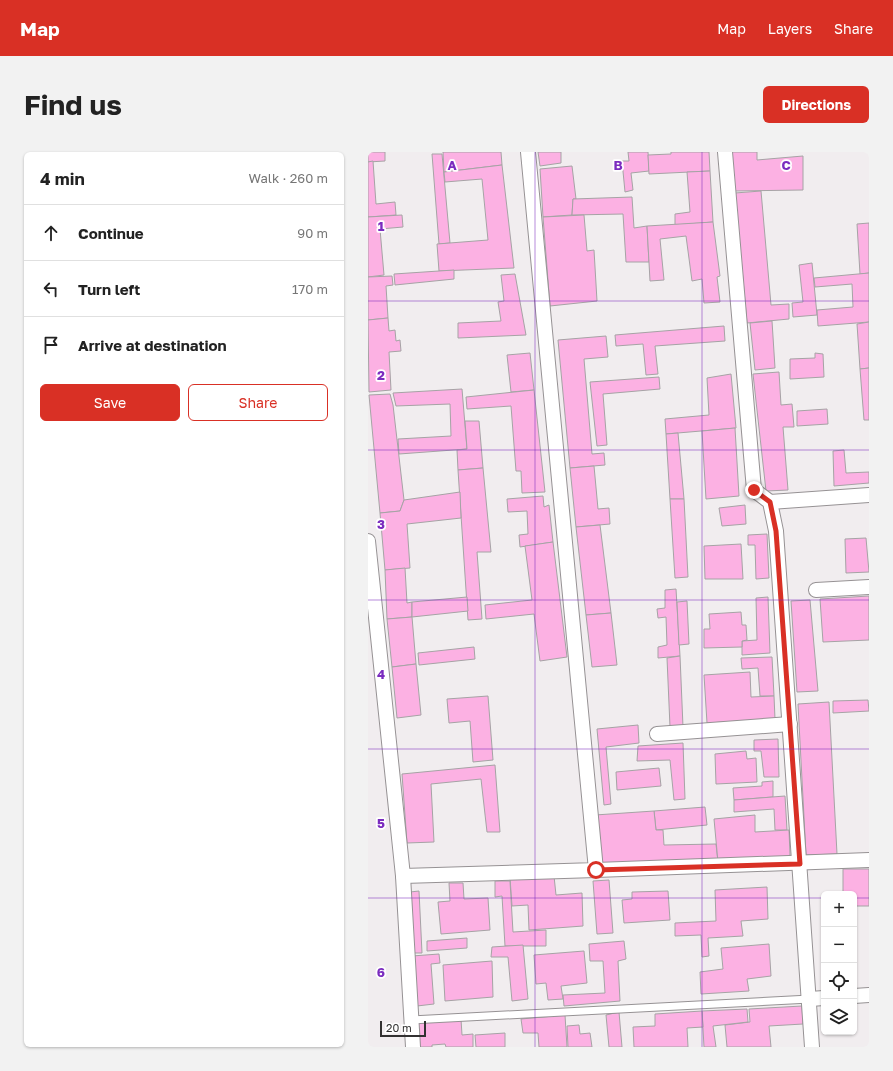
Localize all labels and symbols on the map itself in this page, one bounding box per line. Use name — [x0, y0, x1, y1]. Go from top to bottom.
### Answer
text: A — [447, 157, 457, 173]
text: B — [613, 157, 623, 173]
text: C — [781, 157, 791, 173]
text: 1 — [378, 218, 385, 234]
text: 2 — [377, 367, 385, 383]
route end — [745, 481, 763, 499]
text: 3 — [377, 516, 385, 532]
text: 4 — [377, 666, 385, 682]
text: 5 — [377, 815, 385, 831]
route start — [587, 861, 605, 879]
text: 6 — [377, 964, 385, 980]
scale bar — [380, 1019, 426, 1038]

